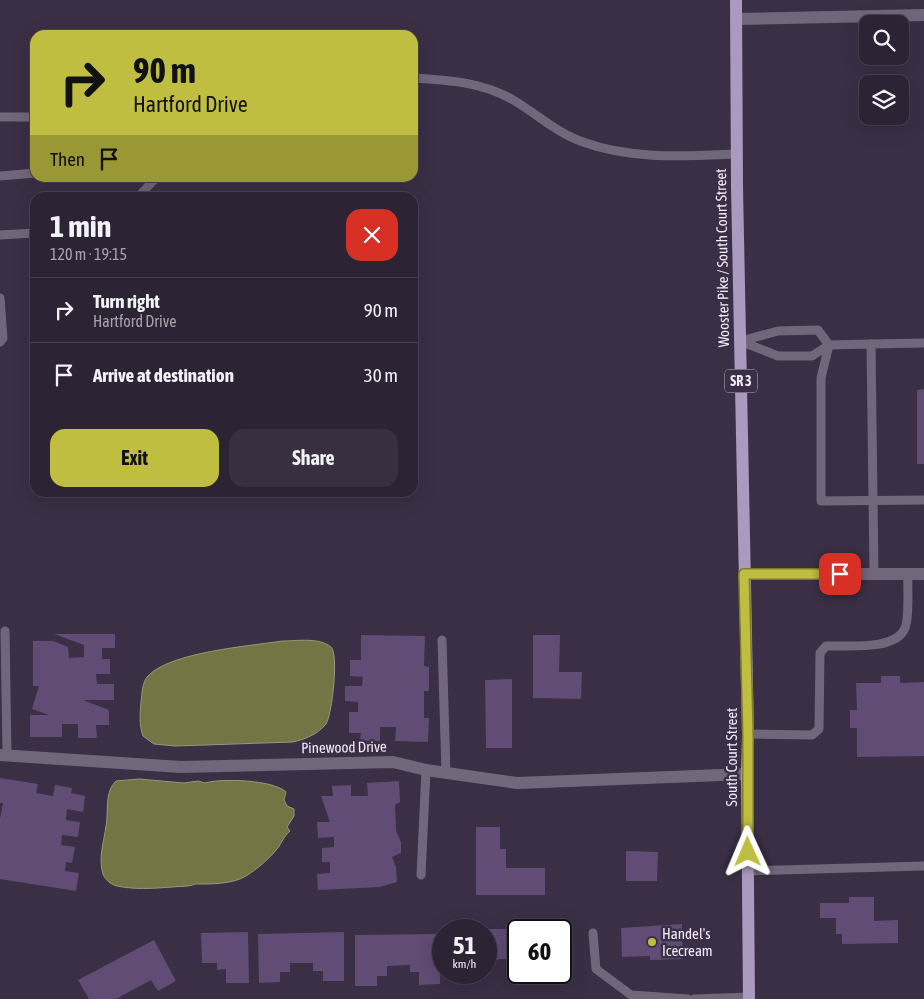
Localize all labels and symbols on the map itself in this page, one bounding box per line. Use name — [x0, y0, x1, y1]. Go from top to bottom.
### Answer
street label: Wooster Pike / South Court Street — [712, 168, 732, 348]
road number: SR 3 — [725, 370, 757, 392]
pin — [819, 553, 861, 595]
street label: South Court Street — [723, 708, 740, 806]
street label: Pinewood Drive — [301, 738, 387, 756]
position arrow — [721, 825, 773, 877]
speed limit sign: 60 — [507, 919, 572, 984]
place label: Handel's Icecream — [662, 925, 713, 959]
marker: Handel's Icecream — [646, 936, 658, 948]

